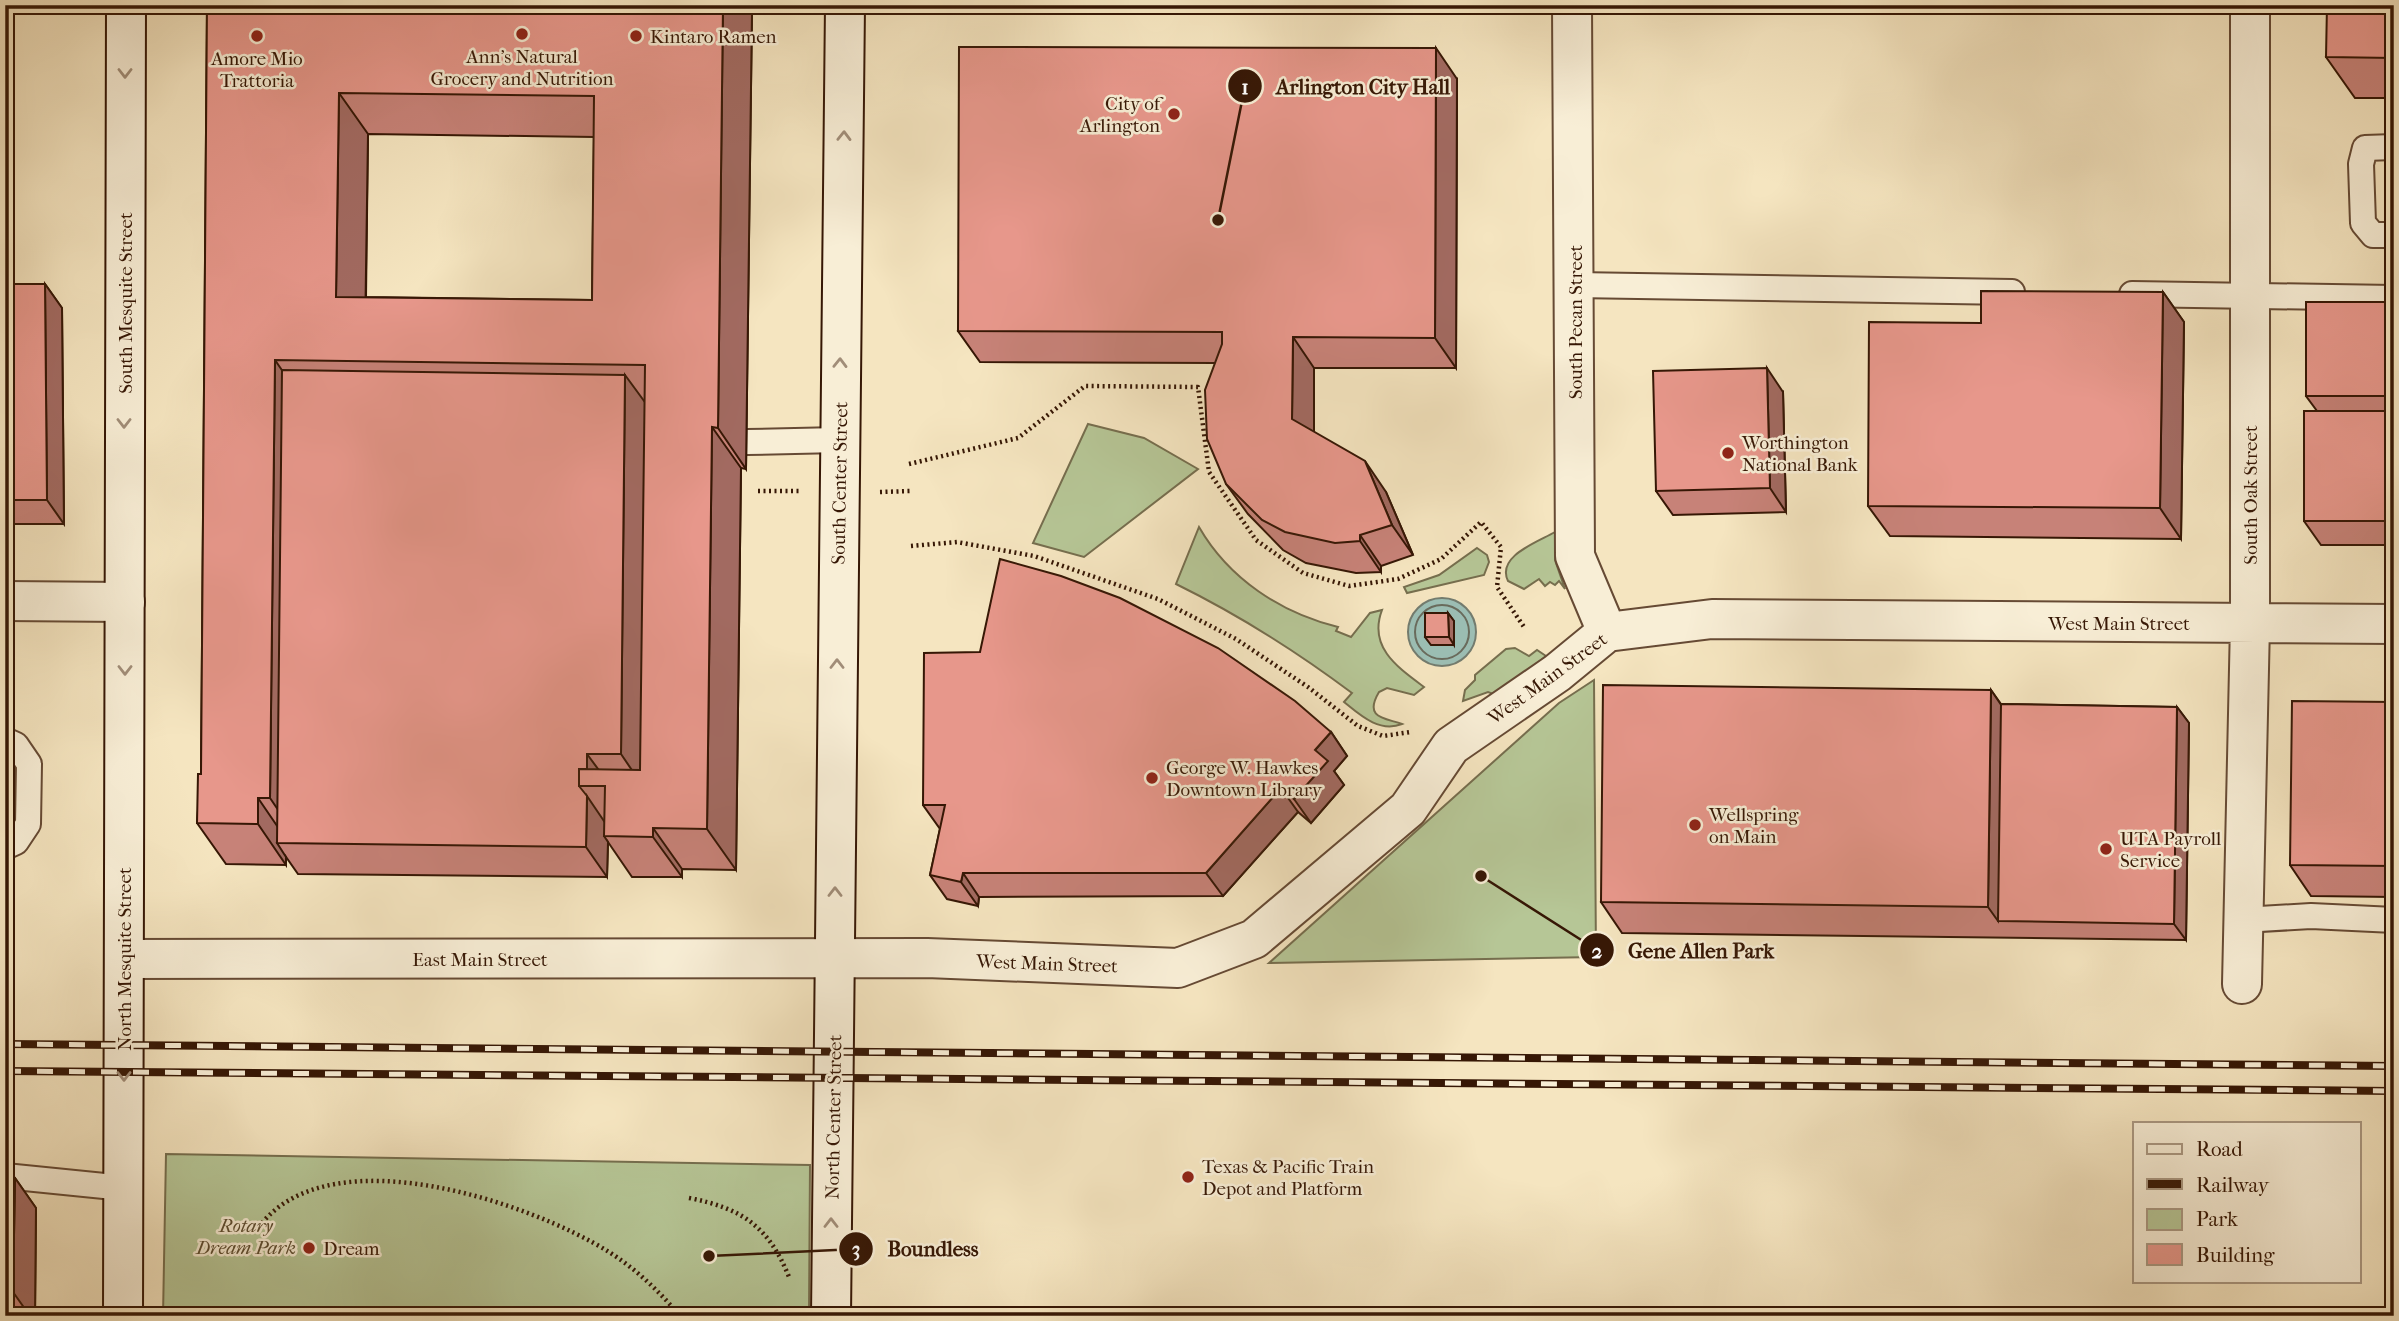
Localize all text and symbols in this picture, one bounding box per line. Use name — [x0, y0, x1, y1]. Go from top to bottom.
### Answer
marker: Ann's Natural Grocery and Nutrition — [514, 26, 530, 42]
place label: Kintaro Ramen — [650, 26, 777, 48]
marker: Amore Mio Trattoria — [249, 28, 265, 44]
marker: Kintaro Ramen — [628, 28, 644, 44]
place label: Ann's Natural Grocery and Nutrition — [430, 46, 614, 90]
place label: Amore Mio Trattoria — [210, 48, 303, 92]
callout: Arlington City Hall — [1227, 65, 1464, 107]
one-way arrow — [117, 69, 133, 79]
text: 1 — [1241, 75, 1249, 99]
text: Arlington City Hall — [1274, 75, 1450, 99]
place label: City of Arlington — [1079, 93, 1164, 137]
marker: City of Arlington — [1166, 106, 1182, 122]
one-way arrow — [836, 130, 851, 141]
street label: South Mesquite Street — [115, 212, 137, 394]
street label: South Pecan Street — [1565, 245, 1587, 399]
one-way arrow — [833, 358, 848, 369]
street label: South Center Street — [828, 401, 852, 565]
one-way arrow — [116, 419, 132, 429]
street label: South Oak Street — [2240, 425, 2262, 565]
place label: Worthington National Bank — [1741, 432, 1858, 476]
marker: Worthington National Bank — [1720, 445, 1736, 461]
street label: West Main Street — [2047, 613, 2190, 635]
street label: West Main Street — [1483, 628, 1612, 730]
one-way arrow — [829, 659, 845, 669]
one-way arrow — [117, 665, 132, 676]
place label: George W. Hawkes Downtown Library — [1166, 757, 1323, 801]
marker: George W. Hawkes Downtown Library — [1144, 770, 1160, 786]
place label: Wellspring on Main — [1708, 804, 1799, 848]
marker: Wellspring on Main — [1687, 817, 1703, 833]
place label: UTA Payroll Service — [2120, 828, 2221, 872]
marker: UTA Payroll Service — [2098, 841, 2114, 857]
street label: North Mesquite Street — [114, 867, 136, 1051]
one-way arrow — [828, 886, 843, 897]
callout: Gene Allen Park — [1579, 929, 1788, 971]
text: 2 — [1592, 939, 1603, 963]
text: Gene Allen Park — [1628, 939, 1775, 963]
street label: East Main Street — [412, 949, 548, 971]
street label: West Main Street — [975, 950, 1118, 977]
street label: North Center Street — [822, 1034, 846, 1200]
one-way arrow — [116, 1071, 132, 1082]
legend — [2133, 1122, 2360, 1282]
text: Road — [2196, 1137, 2243, 1161]
place label: Texas & Pacific Train Depot and Platform — [1202, 1156, 1374, 1200]
marker: Texas & Pacific Train Depot and Platform — [1180, 1169, 1196, 1185]
text: Railway — [2196, 1173, 2270, 1197]
text: Park — [2196, 1207, 2238, 1231]
park label: Rotary Dream Park — [194, 1215, 296, 1259]
one-way arrow — [823, 1217, 839, 1228]
callout: Boundless — [839, 1228, 993, 1270]
text: 3 — [852, 1237, 860, 1261]
text: Boundless — [887, 1237, 979, 1261]
place label: Dream — [323, 1238, 380, 1260]
marker: Dream — [301, 1240, 317, 1256]
text: Building — [2196, 1243, 2275, 1267]

